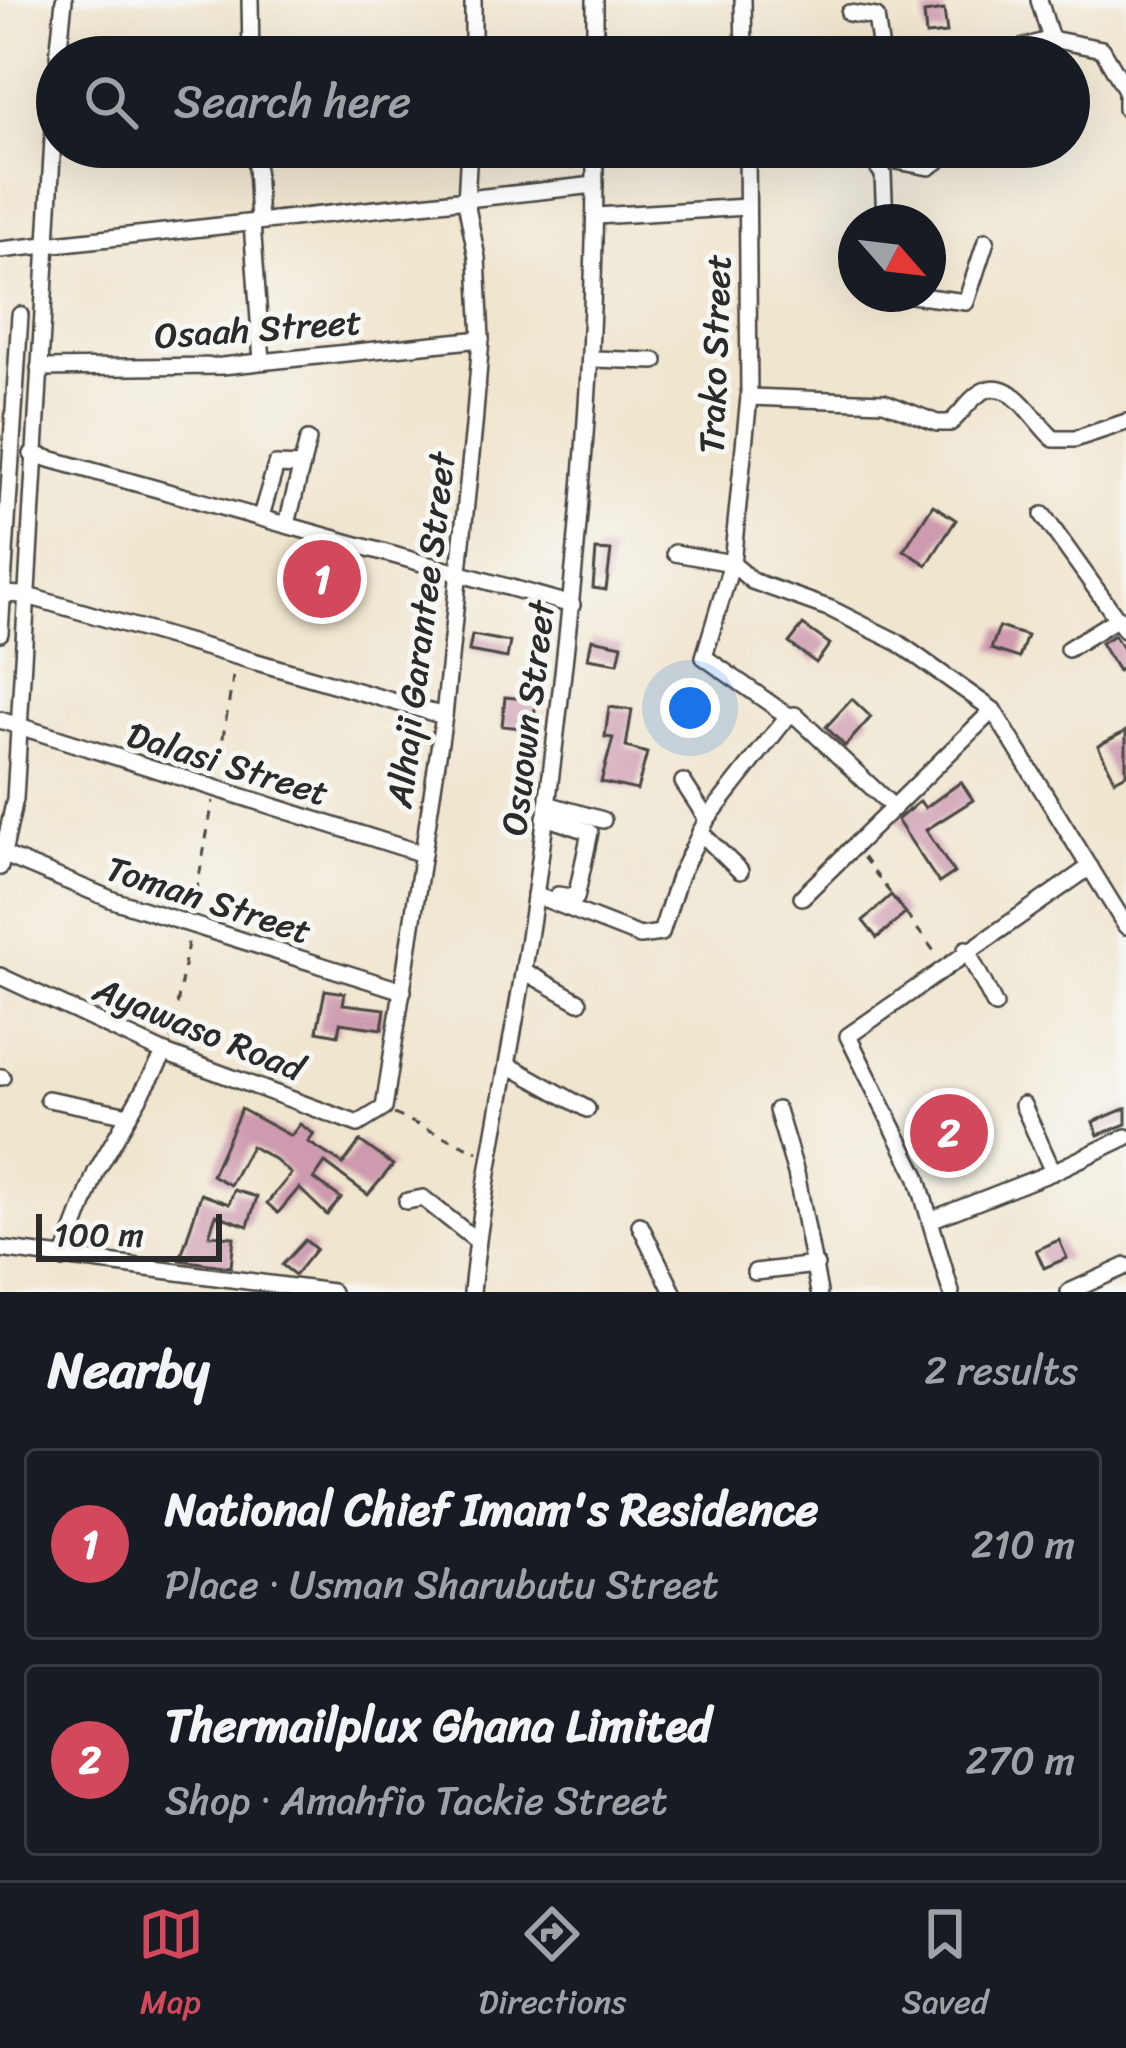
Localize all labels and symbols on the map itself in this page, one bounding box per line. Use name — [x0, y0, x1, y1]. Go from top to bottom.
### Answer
north arrow — [838, 204, 946, 312]
street label: Trako Street — [680, 253, 750, 455]
street label: Osaah Street — [152, 290, 364, 368]
street label: Alhaji Garantee Street — [367, 447, 475, 813]
pin: 1 — [283, 534, 361, 624]
street label: Osuown Street — [482, 596, 574, 839]
your location — [660, 678, 720, 738]
street label: Dalasi Street — [119, 703, 337, 825]
street label: Toman Street — [98, 837, 320, 963]
street label: Ayawaso Road — [83, 957, 317, 1101]
pin: 2 — [910, 1088, 988, 1178]
scale bar — [36, 1208, 222, 1261]

